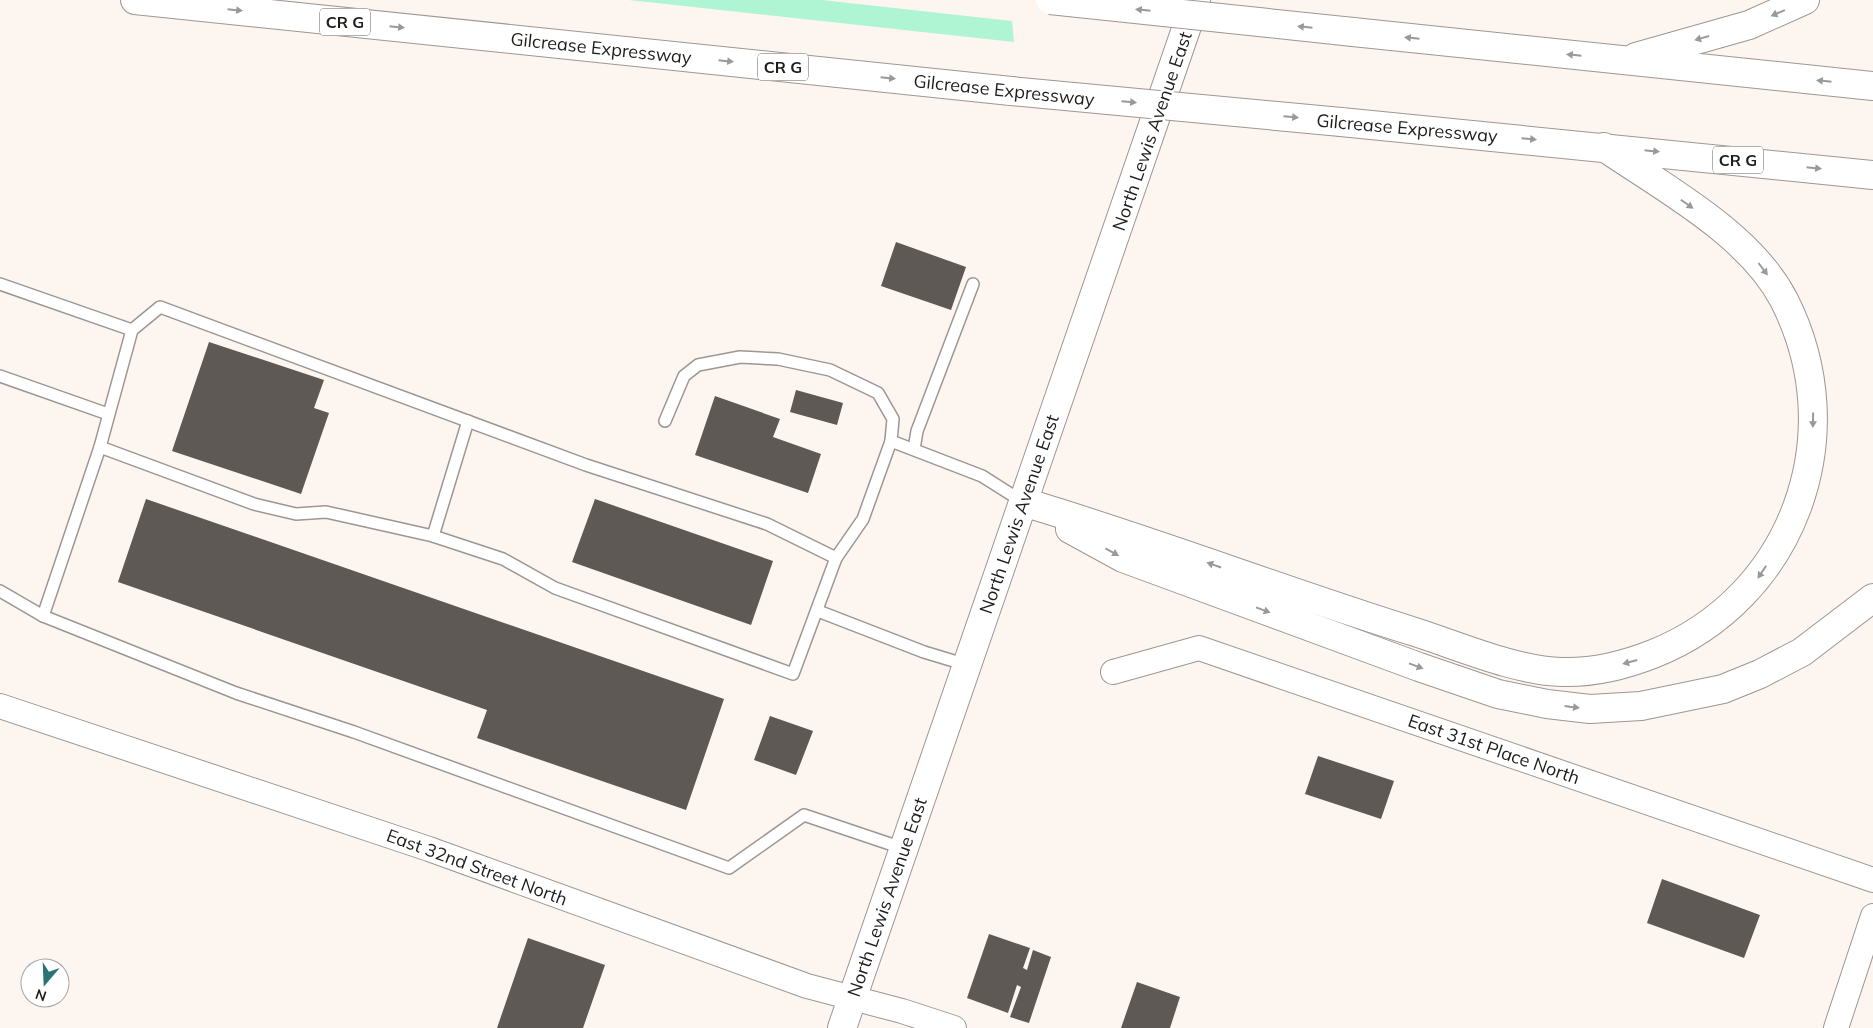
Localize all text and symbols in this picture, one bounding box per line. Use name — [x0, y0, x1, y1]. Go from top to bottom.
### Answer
one-way arrow — [228, 6, 244, 14]
one-way arrow — [1135, 6, 1151, 14]
road number: CR G — [320, 8, 370, 36]
one-way arrow — [1770, 10, 1785, 18]
one-way arrow — [1297, 22, 1313, 30]
one-way arrow — [389, 23, 405, 31]
street label: Gilcrease Expressway — [509, 27, 693, 69]
street label: North Lewis Avenue East — [1107, 28, 1197, 234]
one-way arrow — [1404, 34, 1420, 42]
one-way arrow — [1695, 34, 1710, 42]
one-way arrow — [1566, 51, 1582, 59]
road number: CR G — [758, 54, 808, 80]
one-way arrow — [718, 57, 734, 65]
street label: Gilcrease Expressway — [912, 69, 1096, 111]
one-way arrow — [880, 74, 896, 82]
one-way arrow — [1816, 77, 1832, 85]
one-way arrow — [1121, 98, 1137, 106]
street label: Gilcrease Expressway — [1315, 109, 1499, 147]
one-way arrow — [1283, 113, 1299, 121]
one-way arrow — [1521, 136, 1537, 144]
road number: CR G — [1713, 146, 1763, 174]
one-way arrow — [1644, 147, 1660, 155]
one-way arrow — [1806, 164, 1822, 172]
one-way arrow — [1680, 199, 1694, 209]
one-way arrow — [1757, 262, 1768, 275]
street label: North Lewis Avenue East — [974, 411, 1064, 617]
one-way arrow — [1808, 413, 1816, 429]
one-way arrow — [1105, 547, 1118, 556]
one-way arrow — [1206, 561, 1221, 569]
one-way arrow — [1757, 565, 1767, 579]
one-way arrow — [1256, 607, 1271, 614]
one-way arrow — [1623, 658, 1638, 666]
one-way arrow — [1409, 662, 1424, 670]
one-way arrow — [1565, 703, 1581, 711]
street label: East 31st Place North — [1405, 709, 1583, 789]
street label: North Lewis Avenue East — [842, 794, 932, 1000]
street label: East 32nd Street North — [383, 824, 571, 910]
north arrow — [20, 958, 70, 1008]
text: N — [33, 985, 49, 1006]

